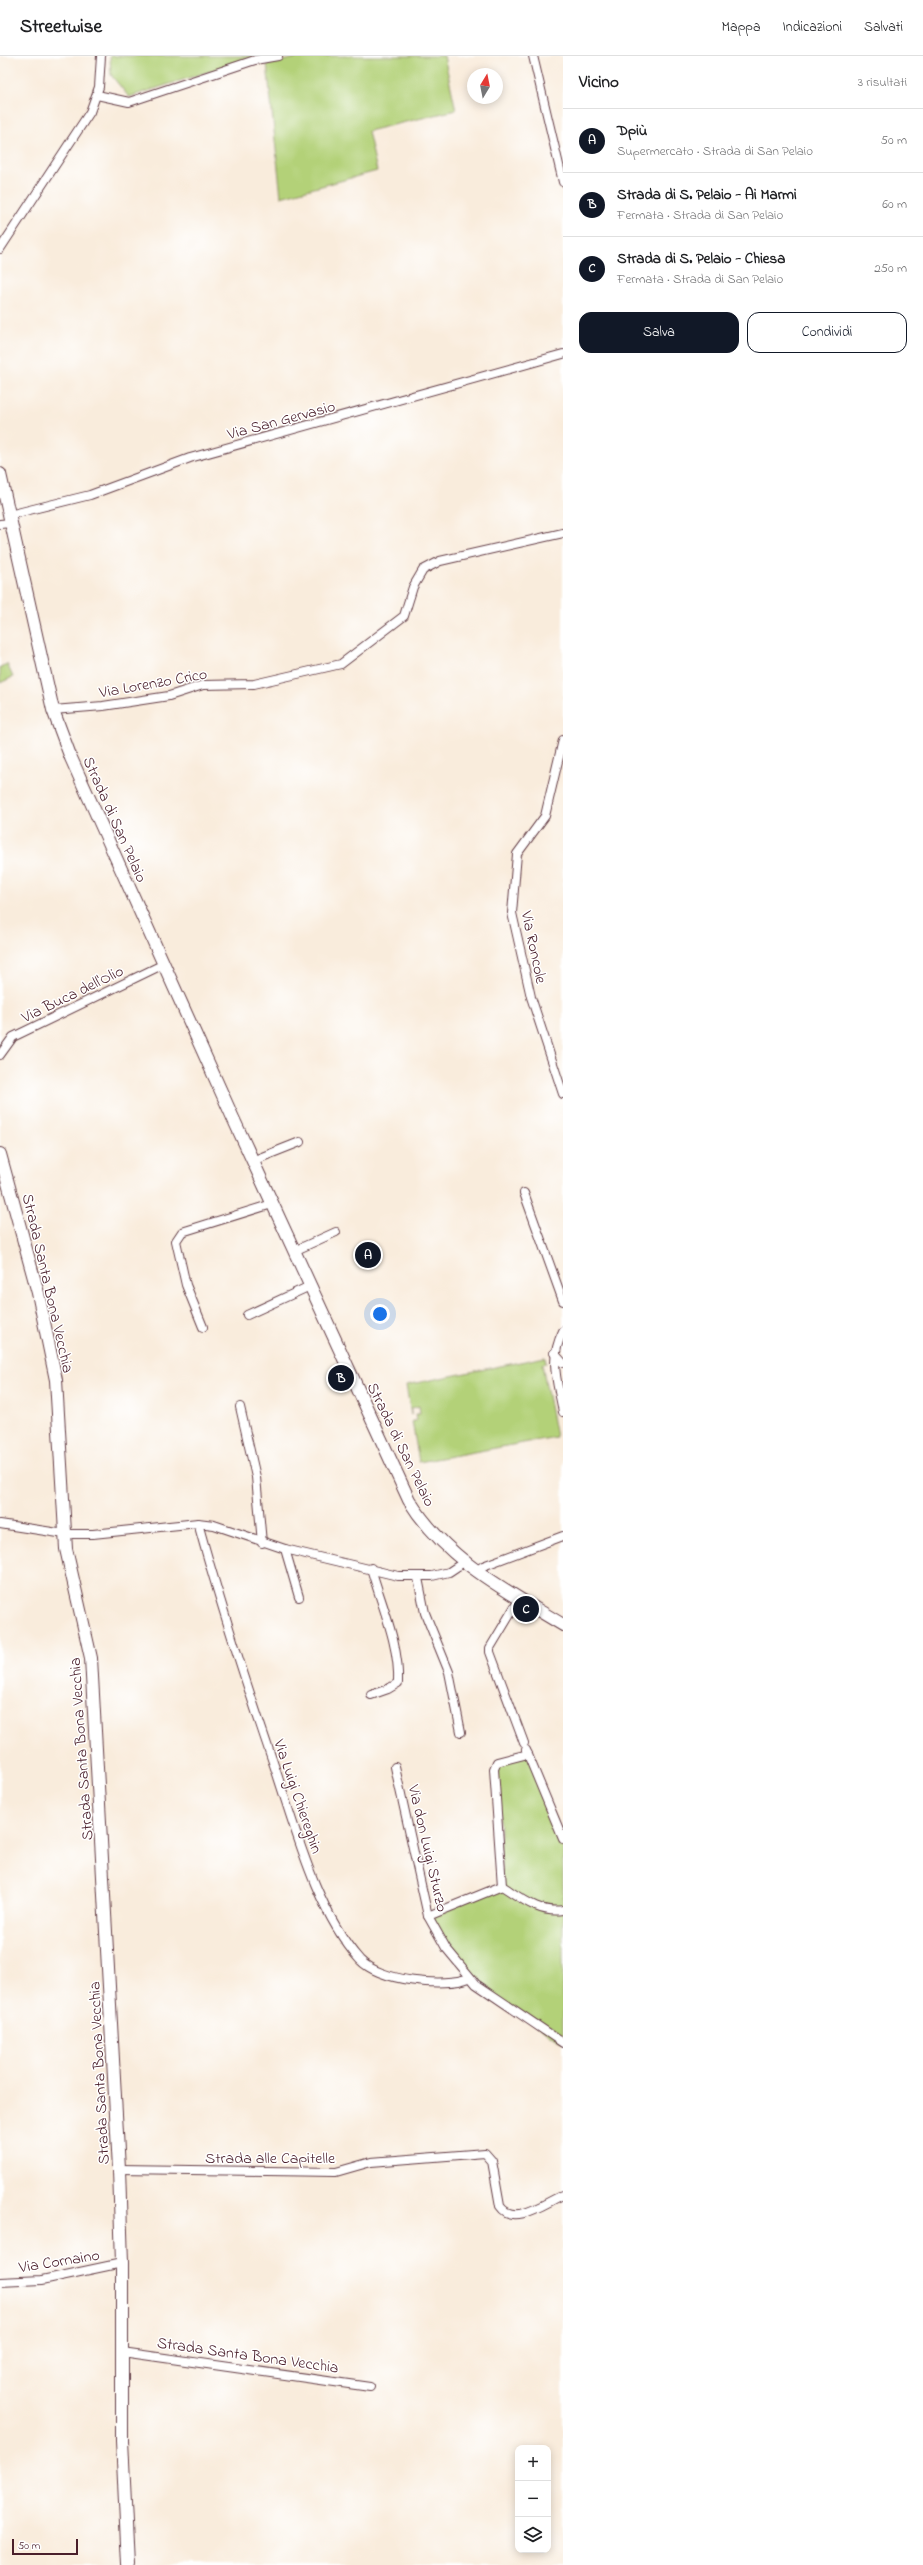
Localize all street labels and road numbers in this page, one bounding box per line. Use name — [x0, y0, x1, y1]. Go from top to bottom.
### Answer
street label: Via San Gervasio — [224, 395, 338, 447]
street label: Via Lorenzo Crico — [97, 663, 209, 705]
street label: Strada di San Pelaio — [76, 753, 153, 887]
street label: Via Roncole — [513, 908, 553, 987]
street label: Via Buca dell'Olio — [17, 960, 128, 1030]
street label: Strada Santa Bona Vecchia — [15, 1191, 79, 1375]
street label: Strada di San Pelaio — [360, 1379, 441, 1511]
street label: Strada Santa Bona Vecchia — [64, 1657, 100, 1841]
street label: Via Luigi Chiereghin — [266, 1735, 328, 1857]
street label: Via don Luigi Sturzo — [401, 1782, 453, 1914]
street label: Strada Santa Bona Vecchia — [83, 1981, 117, 2165]
street label: Strada alle Capitelle — [205, 2147, 336, 2171]
street label: Via Cornaino — [16, 2244, 101, 2280]
street label: Strada Santa Bona Vecchia — [155, 2331, 340, 2381]

